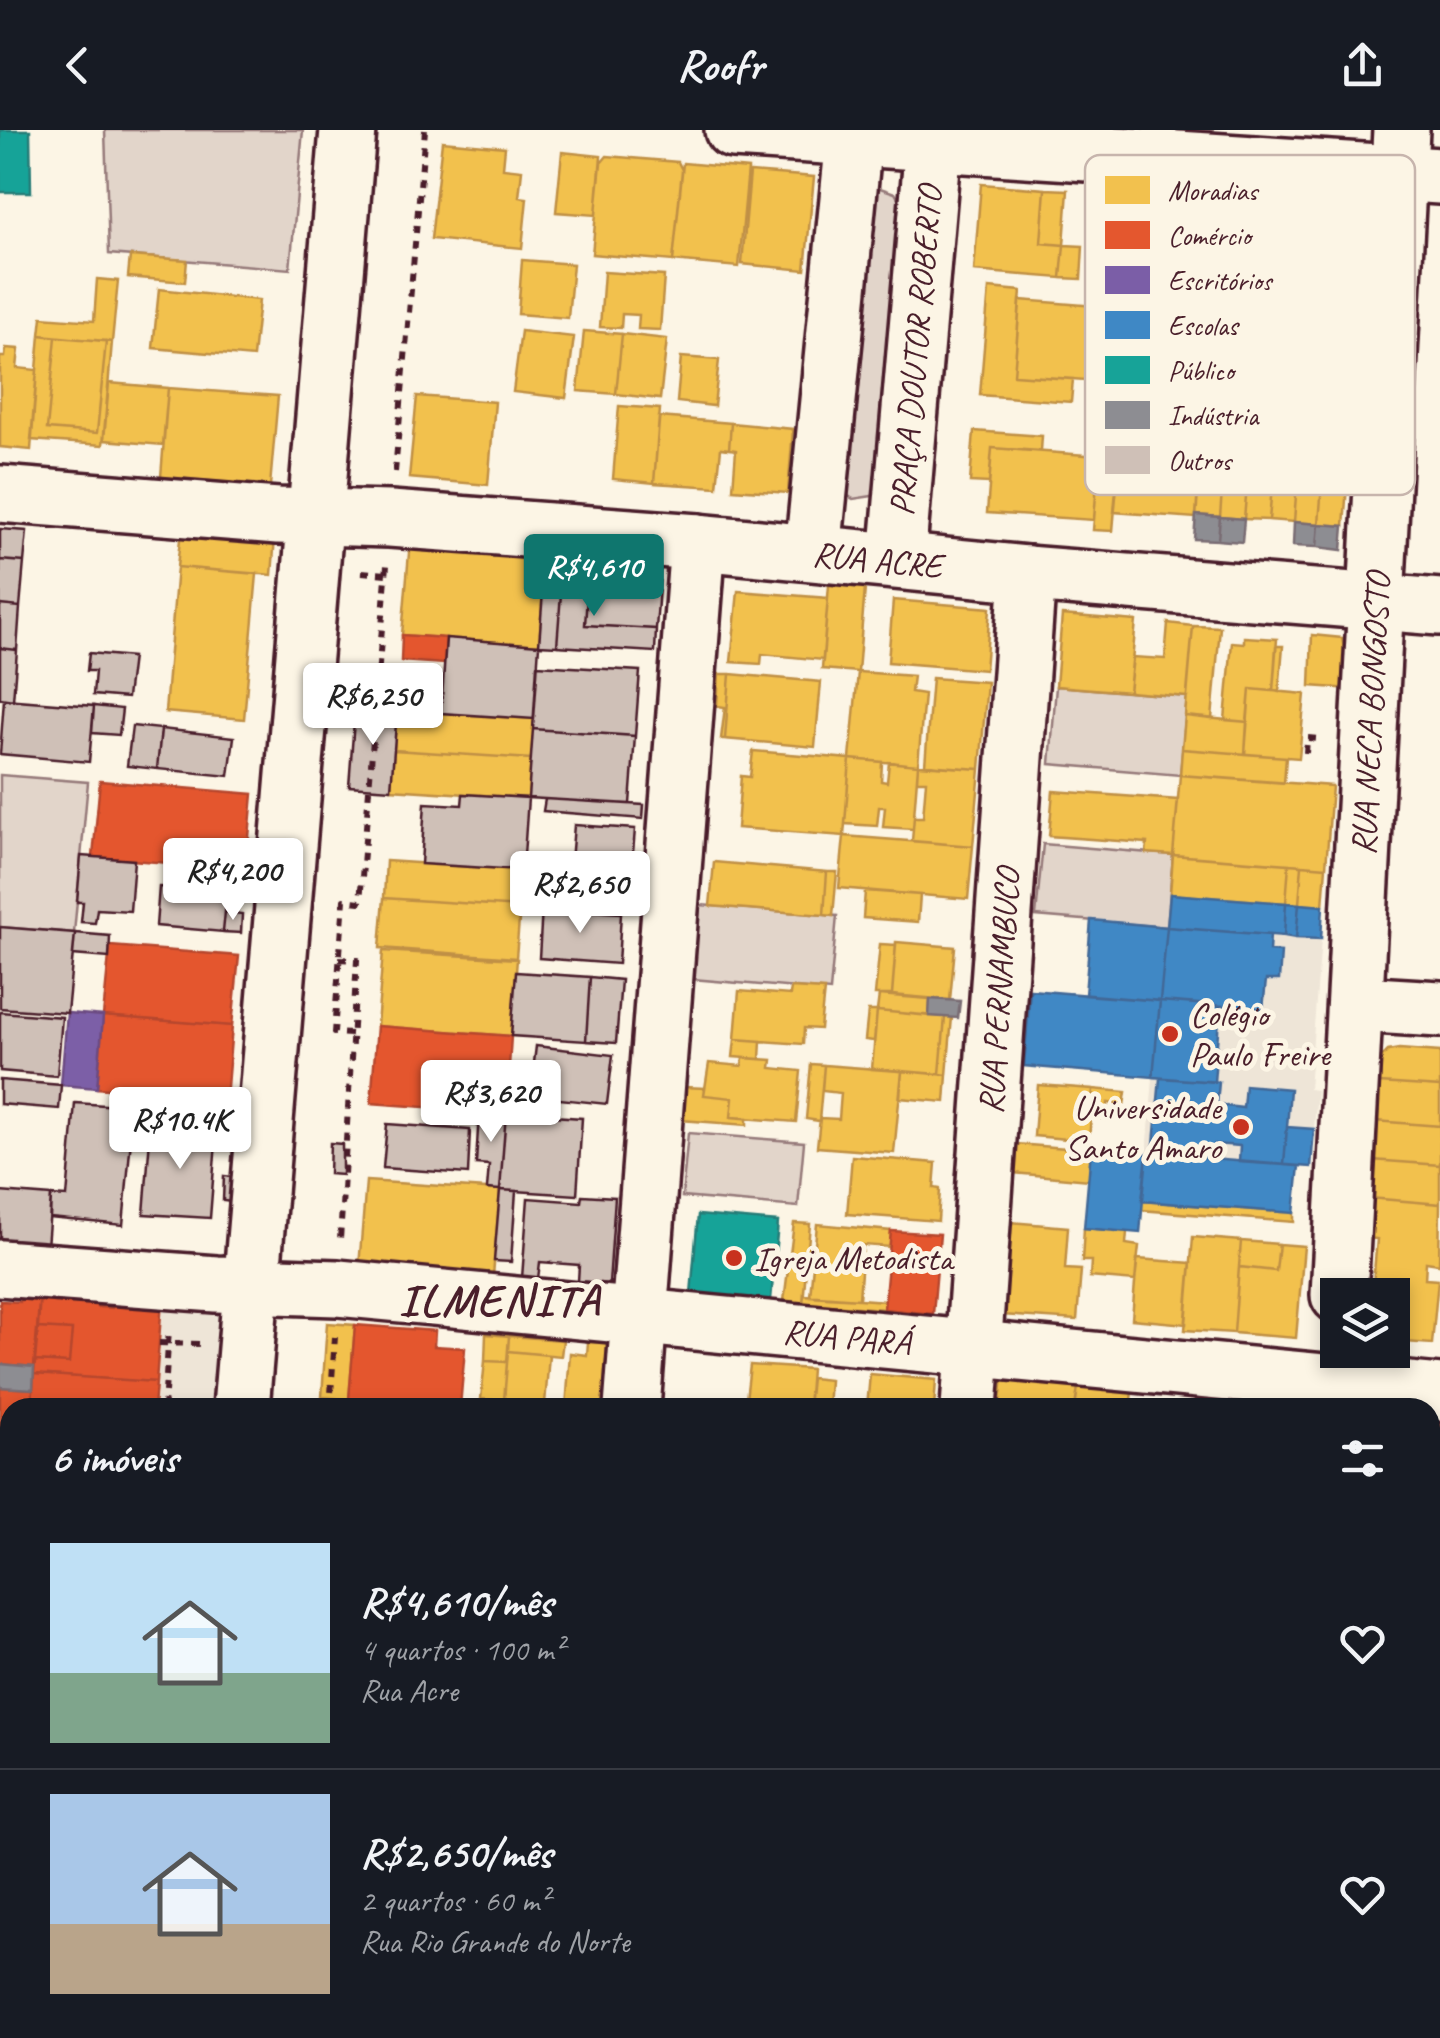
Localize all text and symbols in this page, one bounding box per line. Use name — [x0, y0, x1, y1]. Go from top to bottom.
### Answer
text: Roofr — [677, 37, 763, 94]
icon: back — [50, 38, 105, 93]
icon: share — [1335, 38, 1390, 93]
legend — [1085, 155, 1415, 495]
text: Moradias — [1168, 173, 1260, 208]
street label: PRAÇA DOUTOR ROBERTO — [879, 181, 952, 517]
text: Comércio — [1168, 218, 1254, 253]
text: Escritórios — [1168, 263, 1274, 298]
text: Escolas — [1168, 308, 1240, 343]
text: Público — [1168, 353, 1237, 388]
text: Indústria — [1168, 398, 1260, 433]
text: Outros — [1168, 443, 1233, 478]
street label: RUA ACRE — [811, 531, 949, 589]
pin: R$4,610 — [502, 534, 686, 619]
text: R$4,610 — [546, 546, 642, 587]
street label: RUA NECA BONGOSTO — [1340, 568, 1401, 856]
pin: R$6,250 — [281, 663, 465, 748]
text: R$6,250 — [325, 675, 421, 716]
pin: R$4,200 — [141, 838, 325, 923]
text: R$4,200 — [185, 850, 281, 891]
pin: R$2,650 — [488, 851, 672, 936]
text: R$2,650 — [532, 863, 628, 904]
street label: RUA PERNAMBUCO — [968, 863, 1030, 1115]
place label: Colégio Paulo Freire — [1190, 992, 1333, 1077]
marker: Colégio Paulo Freire — [1159, 1023, 1181, 1045]
pin: R$3,620 — [399, 1060, 583, 1145]
text: R$3,620 — [443, 1072, 539, 1113]
place label: Universidade Santo Amaro — [1064, 1085, 1224, 1170]
pin: R$10.4K — [88, 1087, 272, 1172]
text: R$10.4K — [131, 1099, 229, 1140]
marker: Universidade Santo Amaro — [1230, 1116, 1252, 1138]
place label: Igreja Metodista — [754, 1236, 955, 1281]
marker: Igreja Metodista — [723, 1247, 745, 1269]
district label: ILMENITA — [399, 1272, 602, 1329]
map controls — [1320, 1278, 1410, 1368]
button: layers — [1320, 1278, 1410, 1368]
street label: RUA PARÁ — [781, 1309, 917, 1366]
icon: filters — [1335, 1431, 1390, 1486]
text: 6 imóveis — [50, 1432, 178, 1485]
text: R$4,610/mês — [360, 1576, 553, 1629]
icon: home — [130, 1583, 250, 1703]
icon: heart — [1335, 1616, 1390, 1671]
text: 4 quartos · 100 m² — [360, 1629, 563, 1670]
text: Rua Acre — [360, 1670, 458, 1711]
text: R$2,650/mês — [360, 1827, 552, 1880]
icon: home — [130, 1834, 250, 1954]
icon: heart — [1335, 1867, 1390, 1922]
text: 2 quartos · 60 m² — [360, 1880, 549, 1921]
text: Rua Rio Grande do Norte — [360, 1921, 630, 1962]

